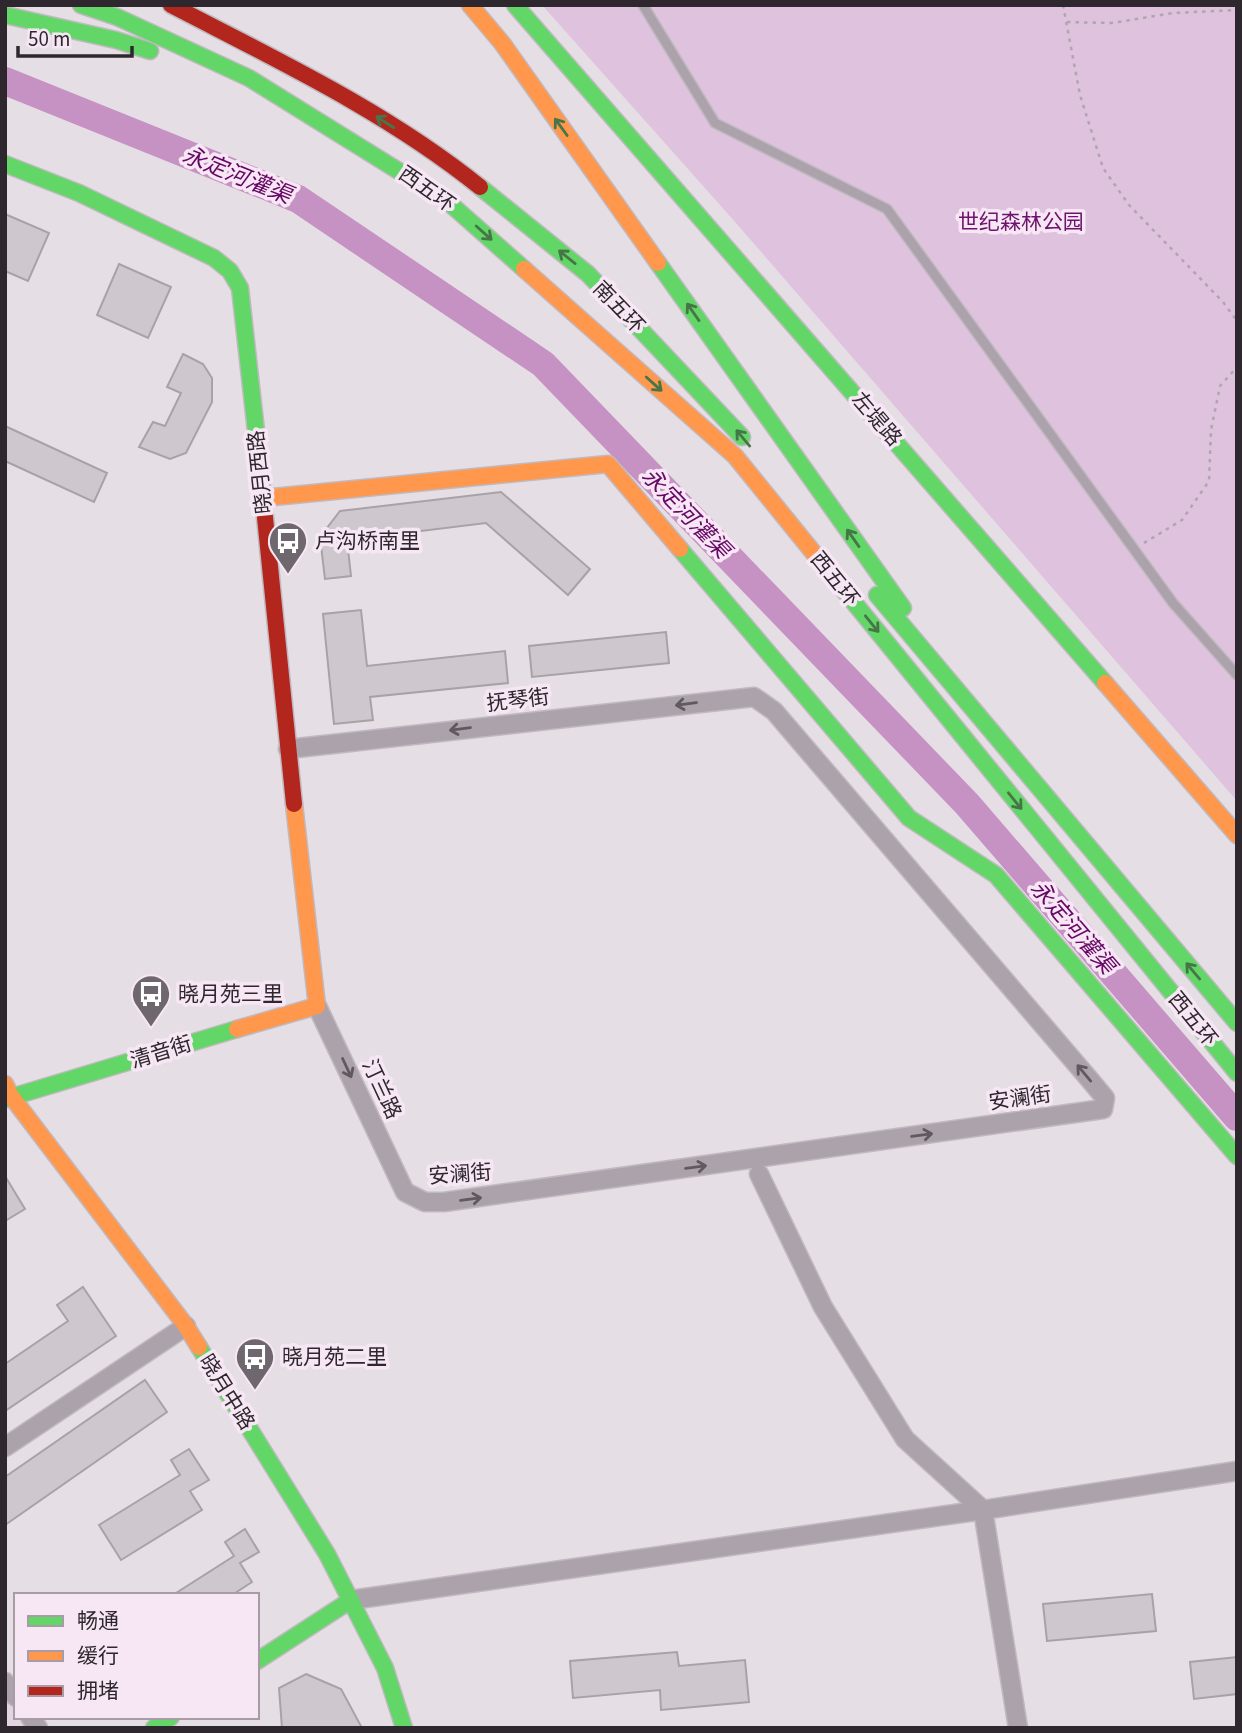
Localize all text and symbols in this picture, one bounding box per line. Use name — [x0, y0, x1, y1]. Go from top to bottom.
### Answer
scale bar — [18, 14, 131, 58]
text: 50 m — [28, 24, 70, 54]
one-way arrow — [375, 114, 395, 128]
one-way arrow — [554, 118, 568, 137]
water label: 永定河灌渠 — [178, 138, 299, 213]
street label: 西五环 — [393, 159, 461, 219]
park label: 世纪森林公园 — [958, 207, 1084, 237]
one-way arrow — [474, 225, 492, 241]
one-way arrow — [558, 250, 576, 265]
street label: 南五环 — [586, 274, 652, 340]
one-way arrow — [686, 303, 700, 322]
one-way arrow — [645, 376, 663, 392]
street label: 左堤路 — [845, 385, 909, 453]
street label: 晓月西路 — [241, 429, 279, 515]
one-way arrow — [735, 429, 751, 447]
water label: 永定河灌渠 — [634, 460, 740, 568]
bus stop icon: 卢沟桥南里 — [267, 520, 309, 575]
place label: 卢沟桥南里 — [315, 526, 420, 556]
one-way arrow — [846, 529, 860, 548]
street label: 西五环 — [804, 545, 866, 613]
one-way arrow — [864, 615, 880, 633]
street label: 抚琴街 — [485, 681, 551, 719]
one-way arrow — [675, 697, 698, 710]
one-way arrow — [449, 723, 472, 736]
one-way arrow — [1008, 791, 1023, 809]
water label: 永定河灌渠 — [1023, 873, 1125, 983]
one-way arrow — [1185, 962, 1201, 980]
bus stop icon: 晓月苑三里 — [130, 973, 172, 1028]
place label: 晓月苑三里 — [178, 979, 283, 1009]
street label: 西五环 — [1162, 985, 1224, 1053]
street label: 清音街 — [126, 1028, 196, 1076]
street label: 汀兰路 — [355, 1054, 409, 1124]
one-way arrow — [340, 1057, 354, 1078]
one-way arrow — [1076, 1064, 1092, 1082]
street label: 安澜街 — [987, 1079, 1053, 1117]
one-way arrow — [910, 1128, 932, 1141]
street label: 安澜街 — [428, 1157, 492, 1191]
one-way arrow — [684, 1160, 707, 1173]
one-way arrow — [459, 1192, 482, 1205]
bus stop icon: 晓月苑二里 — [234, 1336, 276, 1391]
place label: 晓月苑二里 — [282, 1342, 387, 1372]
street label: 晓月中路 — [192, 1348, 262, 1436]
legend — [14, 1593, 259, 1719]
text: 畅通 — [77, 1606, 119, 1636]
text: 缓行 — [77, 1641, 119, 1671]
text: 拥堵 — [77, 1676, 119, 1706]

